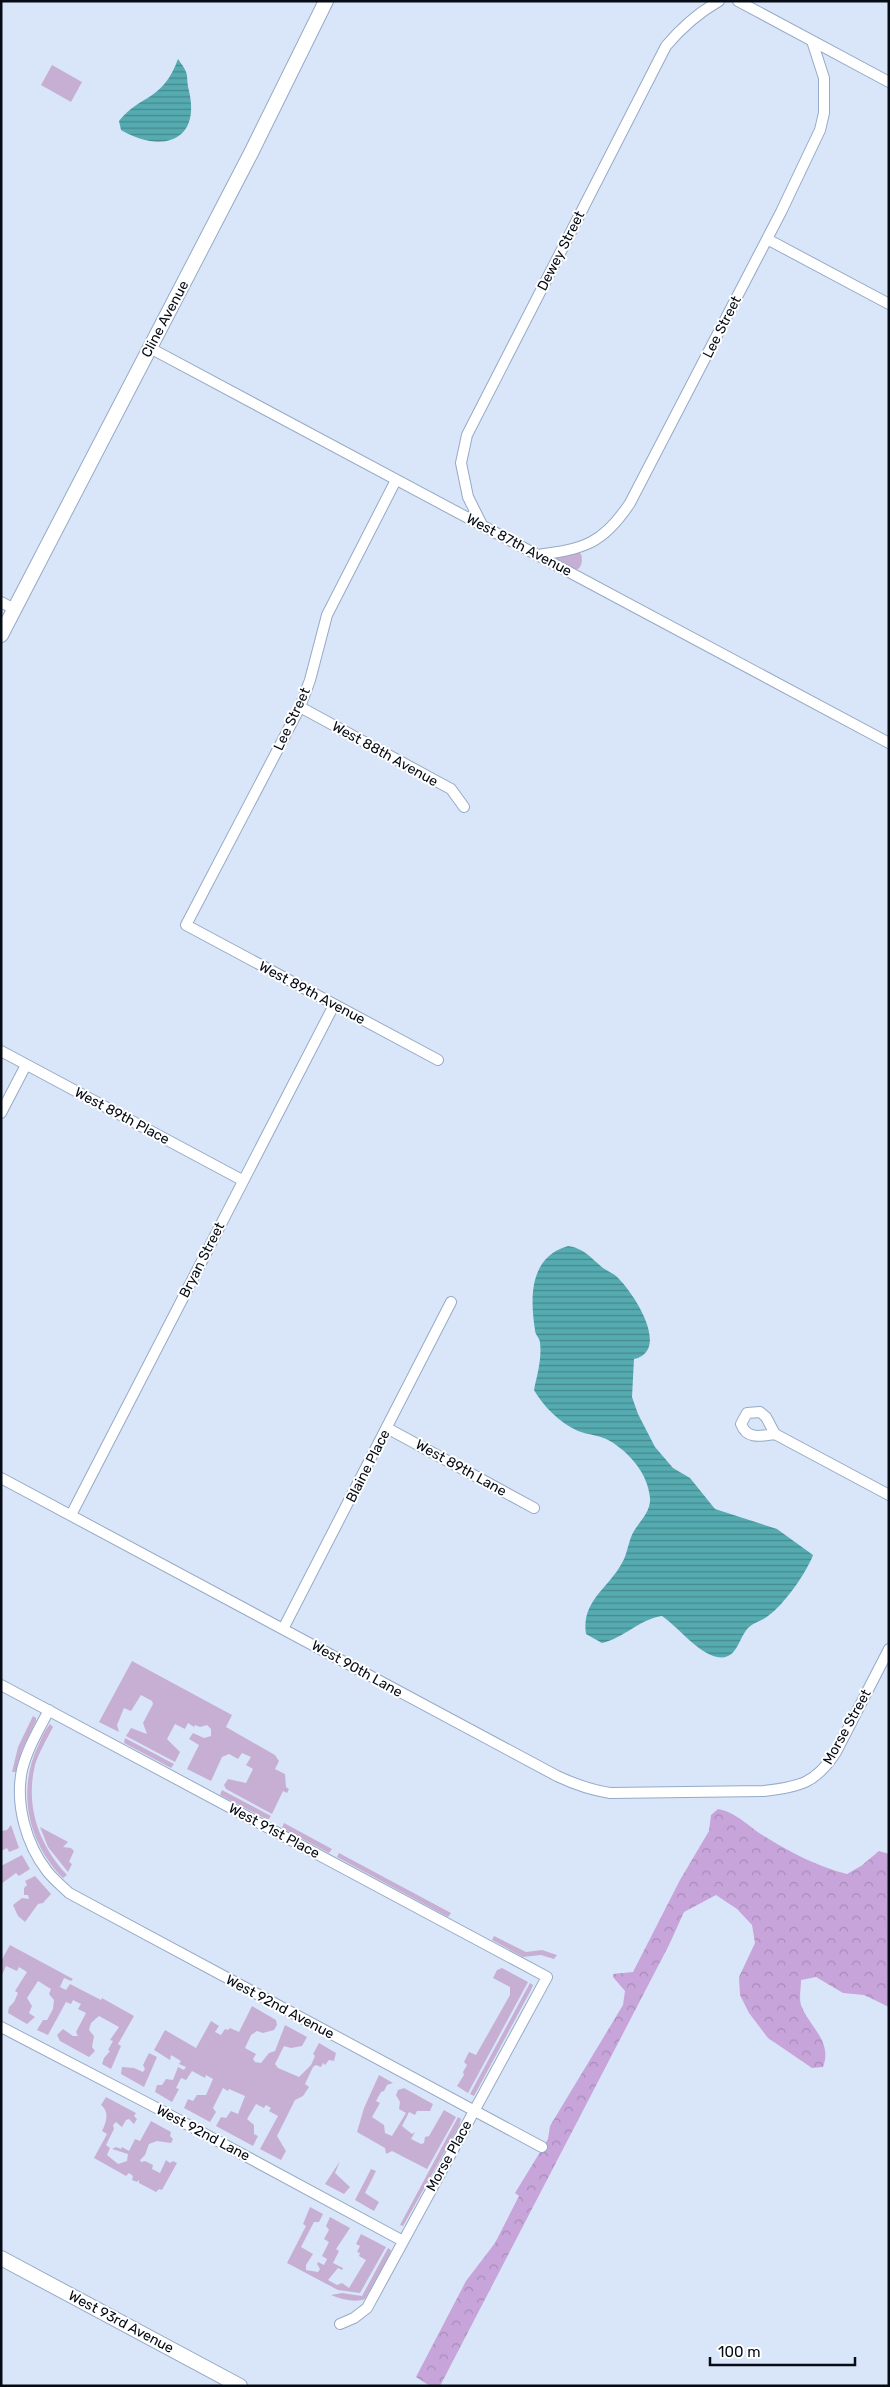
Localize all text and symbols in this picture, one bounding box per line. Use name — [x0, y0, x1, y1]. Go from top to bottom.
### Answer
street label: Dewey Street — [534, 208, 589, 294]
street label: Cline Avenue — [138, 278, 192, 360]
street label: Lee Street — [699, 293, 745, 361]
street label: West 87th Avenue — [463, 510, 575, 580]
street label: Lee Street — [270, 684, 314, 753]
street label: West 88th Avenue — [329, 718, 441, 790]
street label: West 89th Avenue — [256, 958, 368, 1028]
street label: West 89th Place — [72, 1084, 173, 1148]
street label: Bryan Street — [176, 1219, 228, 1301]
street label: Blaine Place — [342, 1427, 394, 1505]
street label: West 89th Lane — [413, 1436, 510, 1500]
street label: West 90th Lane — [309, 1637, 406, 1701]
street label: Morse Street — [819, 1686, 875, 1768]
street label: West 91st Place — [226, 1800, 323, 1862]
street label: West 92nd Avenue — [223, 1971, 337, 2043]
street label: West 92nd Lane — [153, 2101, 253, 2165]
street label: Morse Place — [423, 2117, 476, 2194]
street label: West 93rd Avenue — [65, 2287, 177, 2357]
scale bar — [710, 2334, 855, 2366]
text: 100 m — [718, 2343, 760, 2361]

